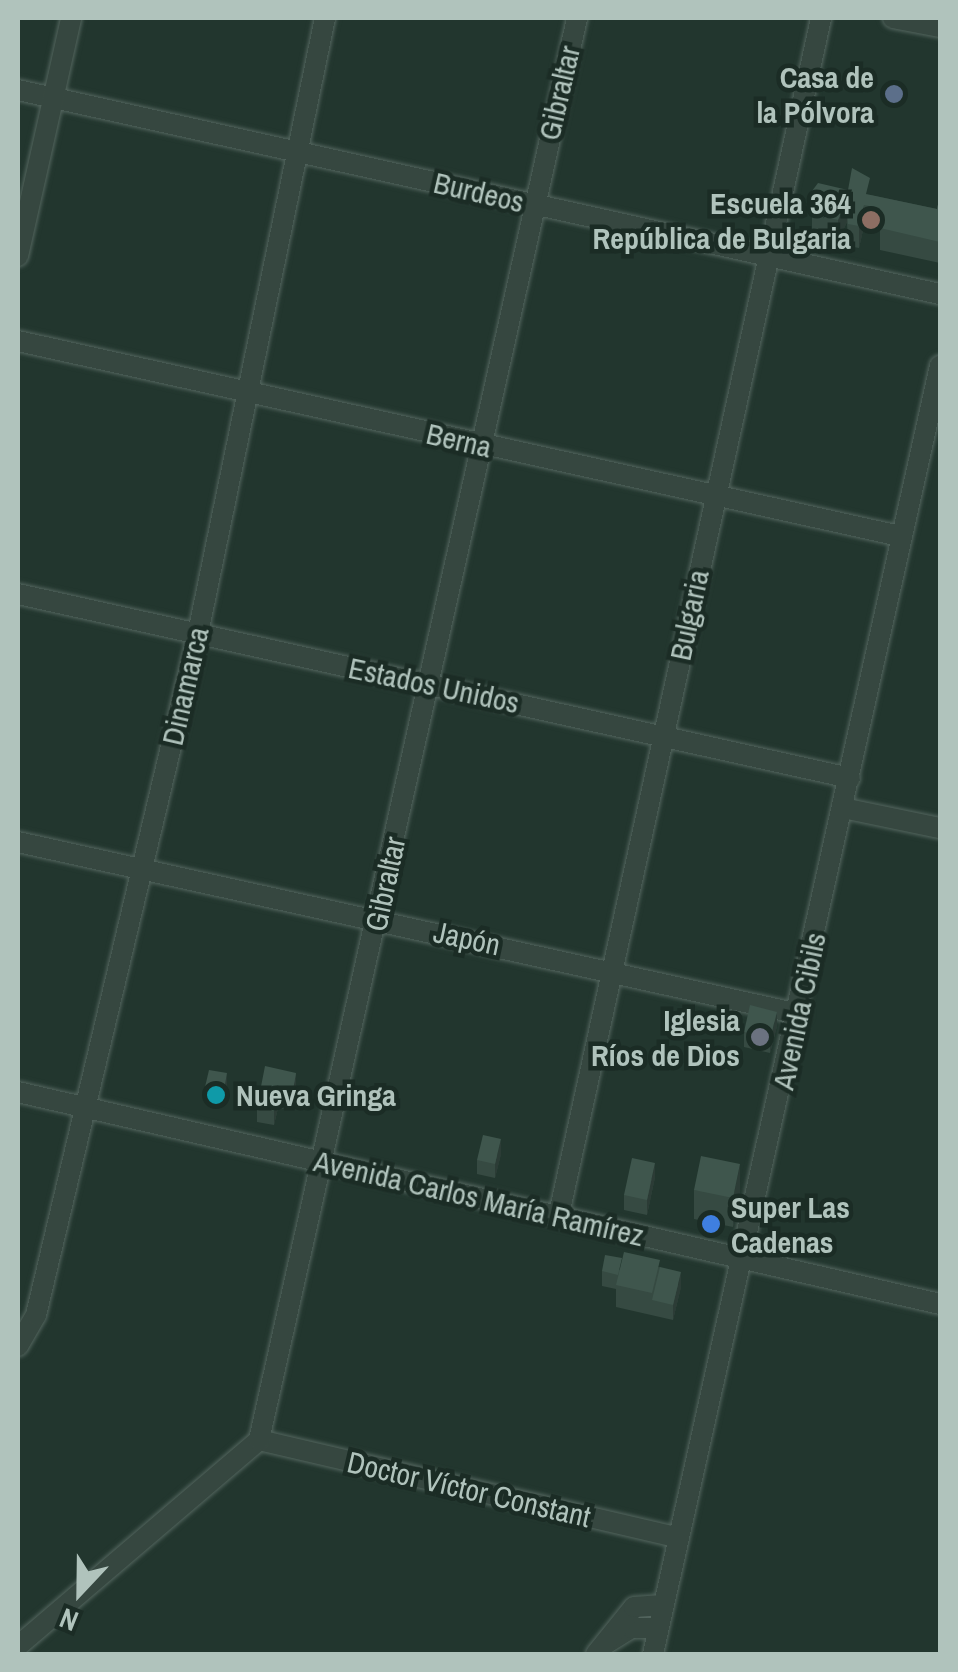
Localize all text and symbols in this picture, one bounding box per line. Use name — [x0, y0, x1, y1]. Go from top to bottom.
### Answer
street label: Gibraltar — [531, 42, 587, 144]
place label: Casa de la Pólvora — [756, 59, 874, 130]
marker: Casa de la Pólvora — [883, 83, 905, 105]
street label: Burdeos — [430, 164, 528, 220]
place label: Escuela 364 República de Bulgaria — [593, 185, 851, 256]
marker: Escuela 364 República de Bulgaria — [860, 209, 882, 231]
street label: Berna — [423, 415, 495, 465]
street label: Bulgaria — [662, 566, 716, 664]
street label: Dinamarca — [154, 623, 216, 749]
street label: Estados Unidos — [345, 649, 523, 721]
street label: Gibraltar — [357, 833, 413, 935]
street label: Japón — [430, 913, 504, 963]
street label: Avenida Cibils — [765, 929, 833, 1093]
place label: Iglesia Ríos de Dios — [591, 1002, 740, 1072]
marker: Iglesia Ríos de Dios — [749, 1026, 771, 1048]
place label: Nueva Gringa — [236, 1077, 396, 1113]
marker: Nueva Gringa — [205, 1084, 227, 1106]
street label: Avenida Carlos María Ramírez — [311, 1143, 647, 1253]
place label: Super Las Cadenas — [731, 1189, 850, 1260]
marker: Super Las Cadenas — [700, 1213, 722, 1235]
street label: Doctor Víctor Constant — [344, 1444, 594, 1534]
north arrow — [30, 1542, 130, 1642]
text: N — [54, 1599, 84, 1641]

